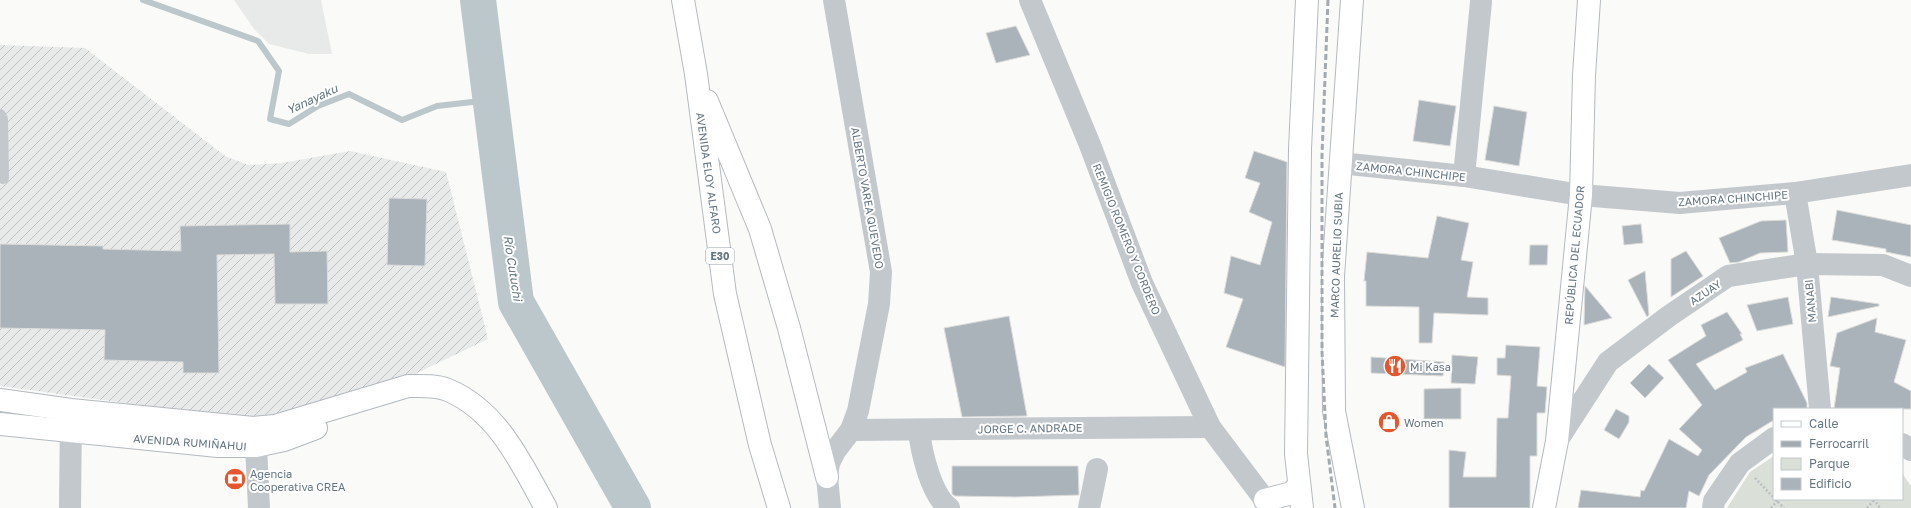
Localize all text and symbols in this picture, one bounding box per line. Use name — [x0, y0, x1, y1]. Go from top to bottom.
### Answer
water label: Yanayaku — [284, 80, 341, 117]
street label: AVENIDA ELOY ALFARO — [694, 111, 724, 235]
street label: ALBERTO VAREA QUEVEDO — [849, 126, 887, 270]
street label: ZAMORA CHINCHIPE — [1356, 159, 1467, 183]
street label: REMIGIO ROMERO Y CORDERO — [1091, 161, 1163, 317]
street label: REPÚBLICA DEL ECUADOR — [1561, 185, 1587, 325]
street label: ZAMORA CHINCHIPE — [1678, 188, 1789, 208]
street label: MARCO AURELIO SUBIA — [1327, 191, 1345, 318]
water label: Río Cutuchi — [500, 234, 526, 304]
road number: E30 — [706, 248, 734, 264]
street label: AZUAY — [1687, 277, 1723, 307]
street label: MANABI — [1802, 279, 1818, 323]
restaurant icon: Mi Kasa — [1382, 353, 1408, 379]
place label: Mi Kasa — [1410, 360, 1451, 373]
legend — [1773, 408, 1903, 500]
shop icon: Women — [1376, 409, 1402, 435]
place label: Women — [1404, 416, 1444, 429]
text: Calle — [1809, 416, 1839, 431]
street label: JORGE C. ANDRADE — [977, 421, 1083, 435]
street label: AVENIDA RUMIÑAHUI — [133, 432, 247, 452]
text: Ferrocarril — [1809, 436, 1869, 451]
text: Parque — [1809, 456, 1850, 471]
bank icon: Agencia Cooperativa CREA — [222, 466, 248, 492]
place label: Agencia Cooperativa CREA — [250, 467, 346, 493]
text: Edificio — [1809, 476, 1851, 491]

